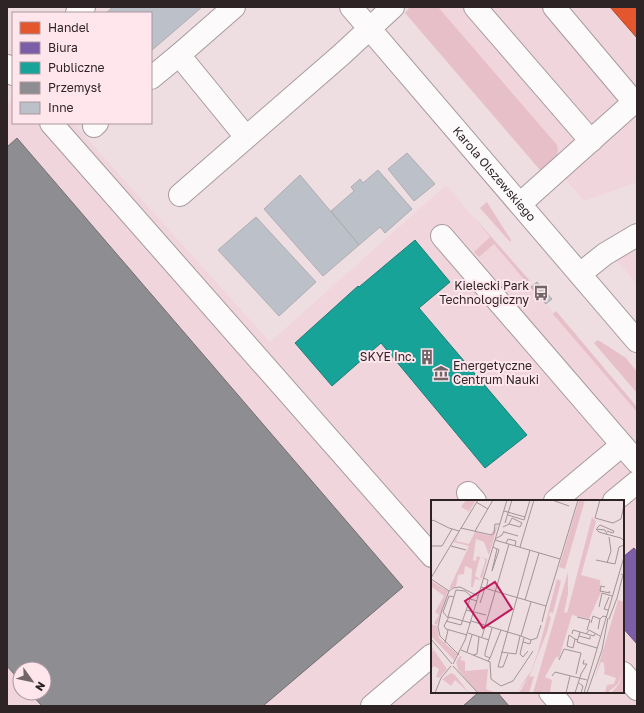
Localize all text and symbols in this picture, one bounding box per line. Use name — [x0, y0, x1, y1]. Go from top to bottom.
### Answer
legend — [12, 12, 152, 124]
text: Handel — [48, 20, 90, 35]
text: Biura — [48, 40, 78, 55]
text: Publiczne — [48, 60, 105, 75]
text: Przemysł — [48, 80, 101, 95]
text: Inne — [48, 100, 74, 115]
street label: Karola Olszewskiego — [450, 123, 539, 224]
place label: Kielecki Park Technologiczny — [439, 278, 529, 307]
bus stop icon: Kielecki Park Technologiczny — [532, 284, 550, 302]
building icon: SKYE Inc. — [418, 348, 436, 366]
place label: SKYE Inc. — [360, 349, 415, 364]
place label: Energetyczne Centrum Nauki — [453, 358, 539, 387]
museum icon: Energetyczne Centrum Nauki — [432, 364, 450, 382]
inset map — [431, 500, 624, 693]
north arrow — [12, 661, 52, 701]
text: N — [33, 680, 49, 694]

